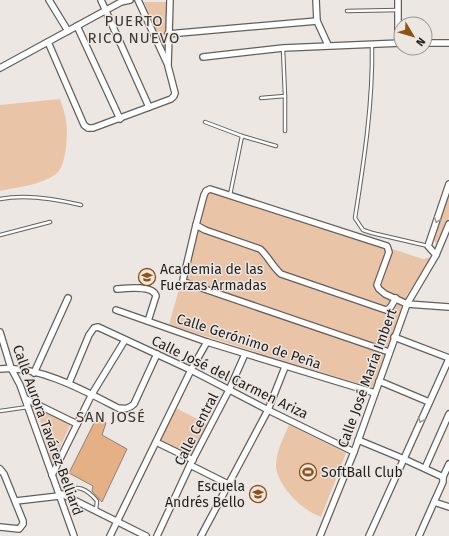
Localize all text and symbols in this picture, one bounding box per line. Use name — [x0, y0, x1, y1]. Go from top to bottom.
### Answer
district label: PUERTO RICO NUEVO — [88, 12, 180, 47]
north arrow — [393, 16, 433, 56]
text: N — [413, 35, 428, 49]
one-way arrow — [433, 217, 442, 224]
place label: Academia de las Fuerzas Armadas — [160, 261, 267, 294]
school or university icon: Academia de las Fuerzas Armadas — [137, 267, 157, 287]
street label: Calle José María Imbert — [334, 305, 401, 450]
street label: Calle Gerónimo de Peña — [174, 310, 323, 373]
street label: Calle José del Carmen Ariza — [149, 332, 311, 423]
street label: Calle Aurora Tavárez Belliard — [9, 343, 86, 518]
street label: Calle Central — [171, 390, 222, 469]
district label: SAN JOSÉ — [76, 408, 146, 426]
one-way arrow — [418, 415, 426, 423]
sports icon: SoftBall Club — [298, 462, 318, 482]
place label: SoftBall Club — [321, 464, 403, 481]
place label: Escuela Andrés Bello — [165, 478, 245, 511]
school or university icon: Escuela Andrés Bello — [248, 484, 268, 504]

